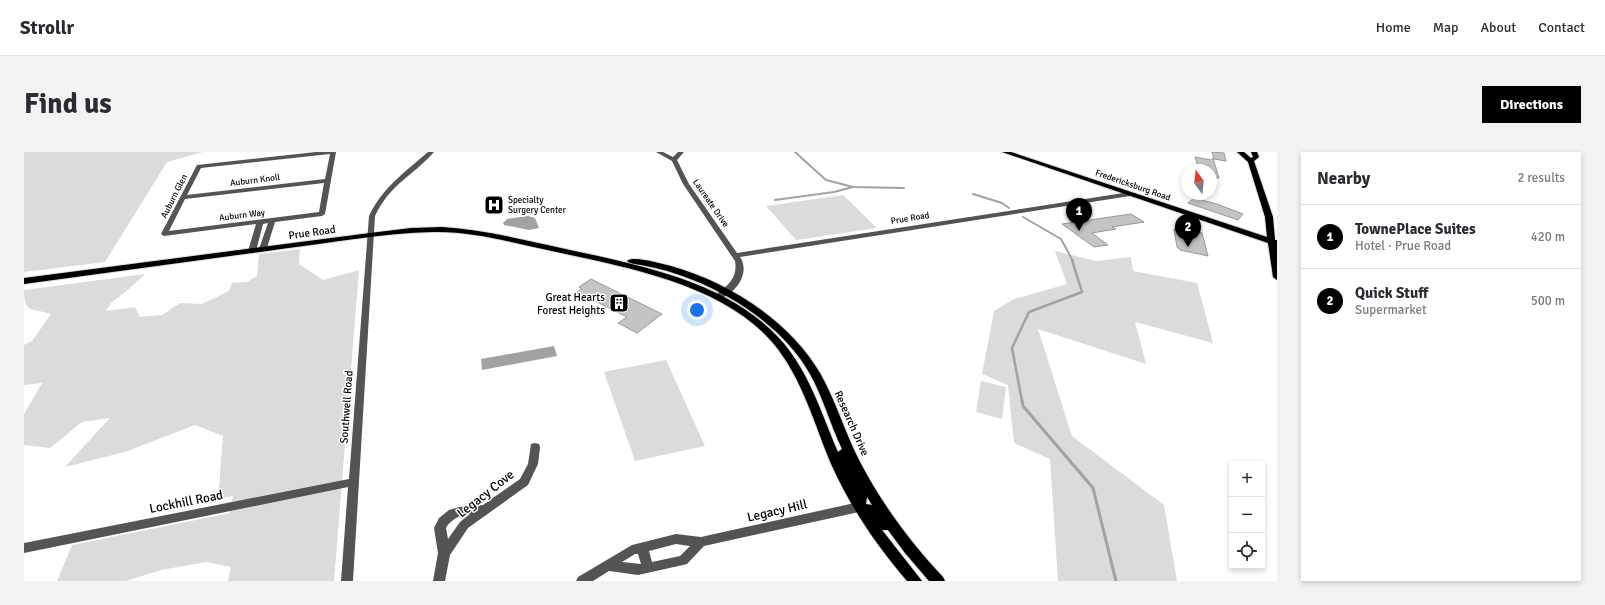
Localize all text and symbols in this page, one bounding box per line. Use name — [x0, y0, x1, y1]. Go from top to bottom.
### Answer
text: Strollr — [20, 16, 74, 40]
text: Home — [1376, 19, 1411, 36]
text: Map — [1433, 19, 1458, 36]
text: About — [1480, 19, 1516, 36]
text: Contact — [1538, 19, 1585, 36]
button: Directions — [1482, 86, 1581, 123]
text: Find us — [24, 87, 112, 121]
north arrow — [1181, 164, 1217, 200]
street label: Fredericksburg Road — [1094, 167, 1172, 204]
text: Nearby — [1317, 168, 1370, 189]
text: 2 results — [1517, 170, 1565, 186]
street label: Auburn Glen — [159, 172, 190, 220]
street label: Auburn Knoll — [229, 172, 281, 189]
street label: Laureate Drive — [690, 177, 731, 230]
hospital icon: Specialty Surgery Center — [483, 194, 505, 216]
place label: Specialty Surgery Center — [508, 195, 566, 216]
pin: 1 — [1066, 198, 1092, 231]
street label: Auburn Way — [218, 207, 266, 224]
street label: Prue Road — [890, 210, 930, 227]
pin: 2 — [1175, 214, 1201, 247]
text: TownePlace Suites — [1355, 220, 1476, 238]
street label: Prue Road — [288, 223, 337, 242]
text: 1 — [1326, 229, 1334, 245]
text: 420 m — [1531, 229, 1565, 245]
text: Hotel · Prue Road — [1355, 238, 1451, 254]
text: Quick Stuff — [1355, 284, 1428, 302]
place label: Great Hearts Forest Heights — [537, 291, 605, 317]
building icon: Great Hearts Forest Heights — [608, 292, 630, 314]
text: 2 — [1326, 293, 1334, 309]
text: 500 m — [1531, 293, 1565, 309]
your location — [687, 300, 707, 320]
text: Supermarket — [1355, 302, 1427, 318]
street label: Southwell Road — [337, 370, 356, 444]
street label: Research Drive — [831, 389, 872, 458]
map controls — [1229, 461, 1265, 569]
button: + — [1229, 461, 1265, 497]
street label: Legacy Cove — [454, 467, 517, 521]
street label: Lockhill Road — [148, 487, 224, 517]
street label: Legacy Hill — [746, 496, 809, 526]
button: − — [1229, 497, 1265, 533]
button: locate — [1229, 533, 1265, 569]

